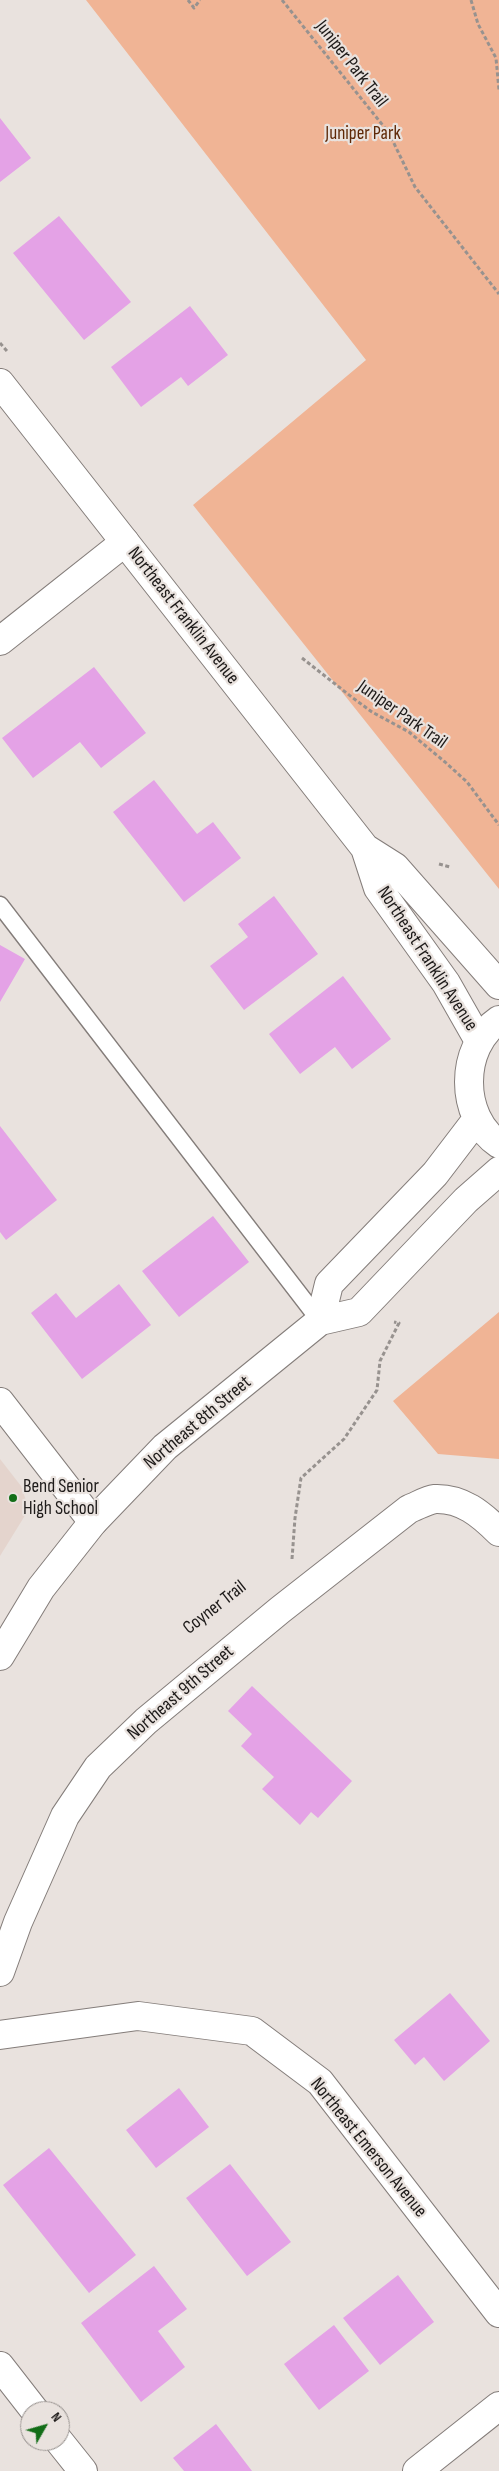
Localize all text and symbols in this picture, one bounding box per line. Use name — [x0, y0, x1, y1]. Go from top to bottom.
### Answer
street label: Juniper Park Trail — [310, 16, 392, 112]
park label: Juniper Park — [325, 123, 401, 145]
street label: Northeast Franklin Avenue — [122, 543, 244, 689]
street label: Juniper Park Trail — [353, 676, 451, 754]
street label: Northeast Franklin Avenue — [372, 882, 482, 1036]
street label: Northeast 8th Street — [140, 1371, 256, 1475]
place label: Bend Senior High School — [23, 1476, 99, 1520]
marker: Bend Senior High School — [7, 1492, 19, 1504]
street label: Coyner Trail — [179, 1576, 251, 1640]
street label: Northeast 9th Street — [123, 1641, 239, 1745]
street label: Northeast Emerson Avenue — [305, 2074, 431, 2222]
north arrow — [20, 2401, 70, 2451]
text: N — [47, 2409, 65, 2425]

